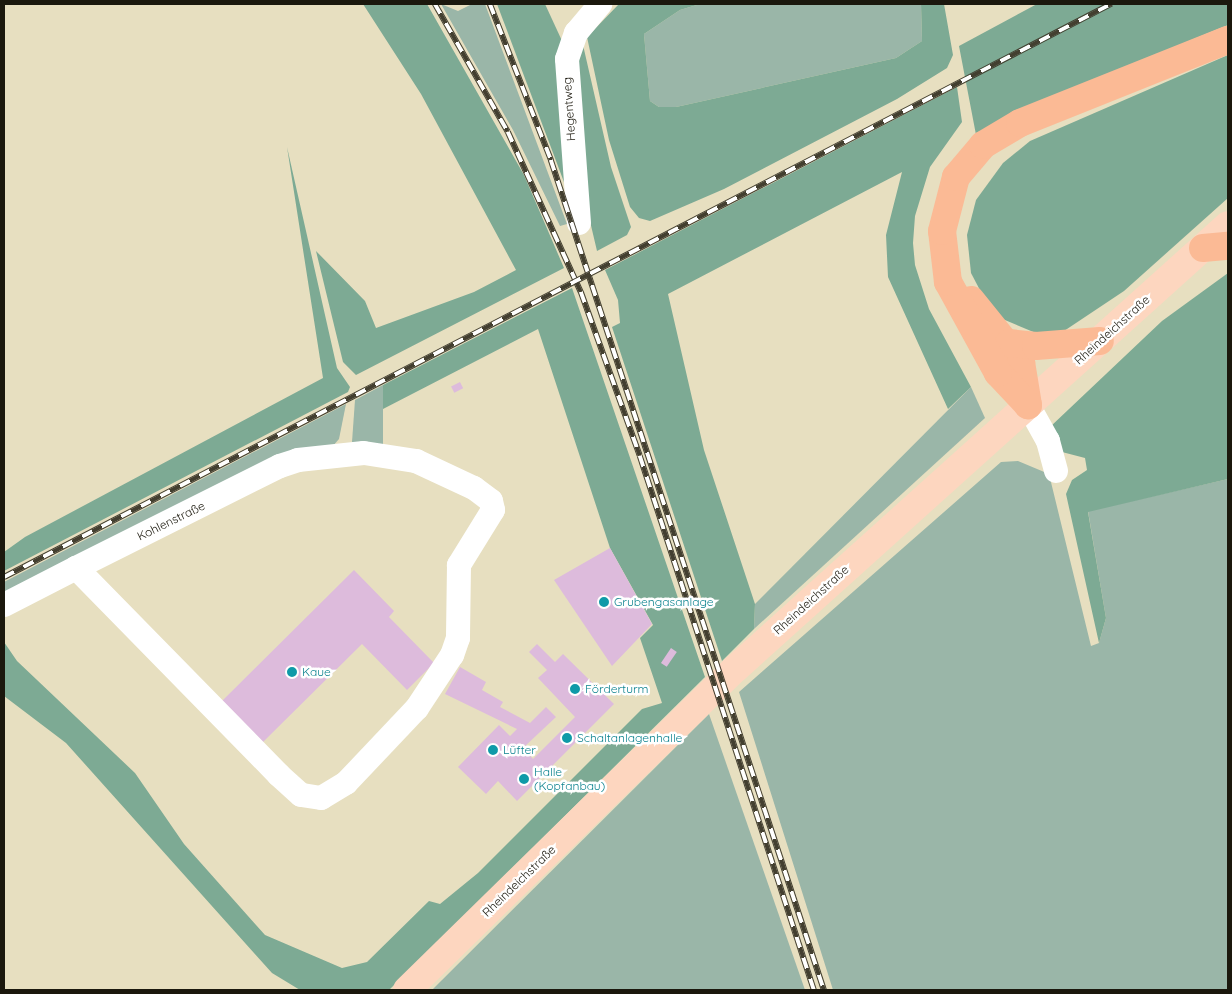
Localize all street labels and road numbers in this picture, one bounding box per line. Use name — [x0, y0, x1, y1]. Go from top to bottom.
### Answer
street label: Hegentweg — [560, 77, 578, 141]
street label: Rheindeichstraße — [1071, 292, 1153, 368]
street label: Kohlenstraße — [135, 498, 207, 544]
street label: Rheindeichstraße — [770, 562, 852, 638]
street label: Rheindeichstraße — [479, 842, 559, 920]

